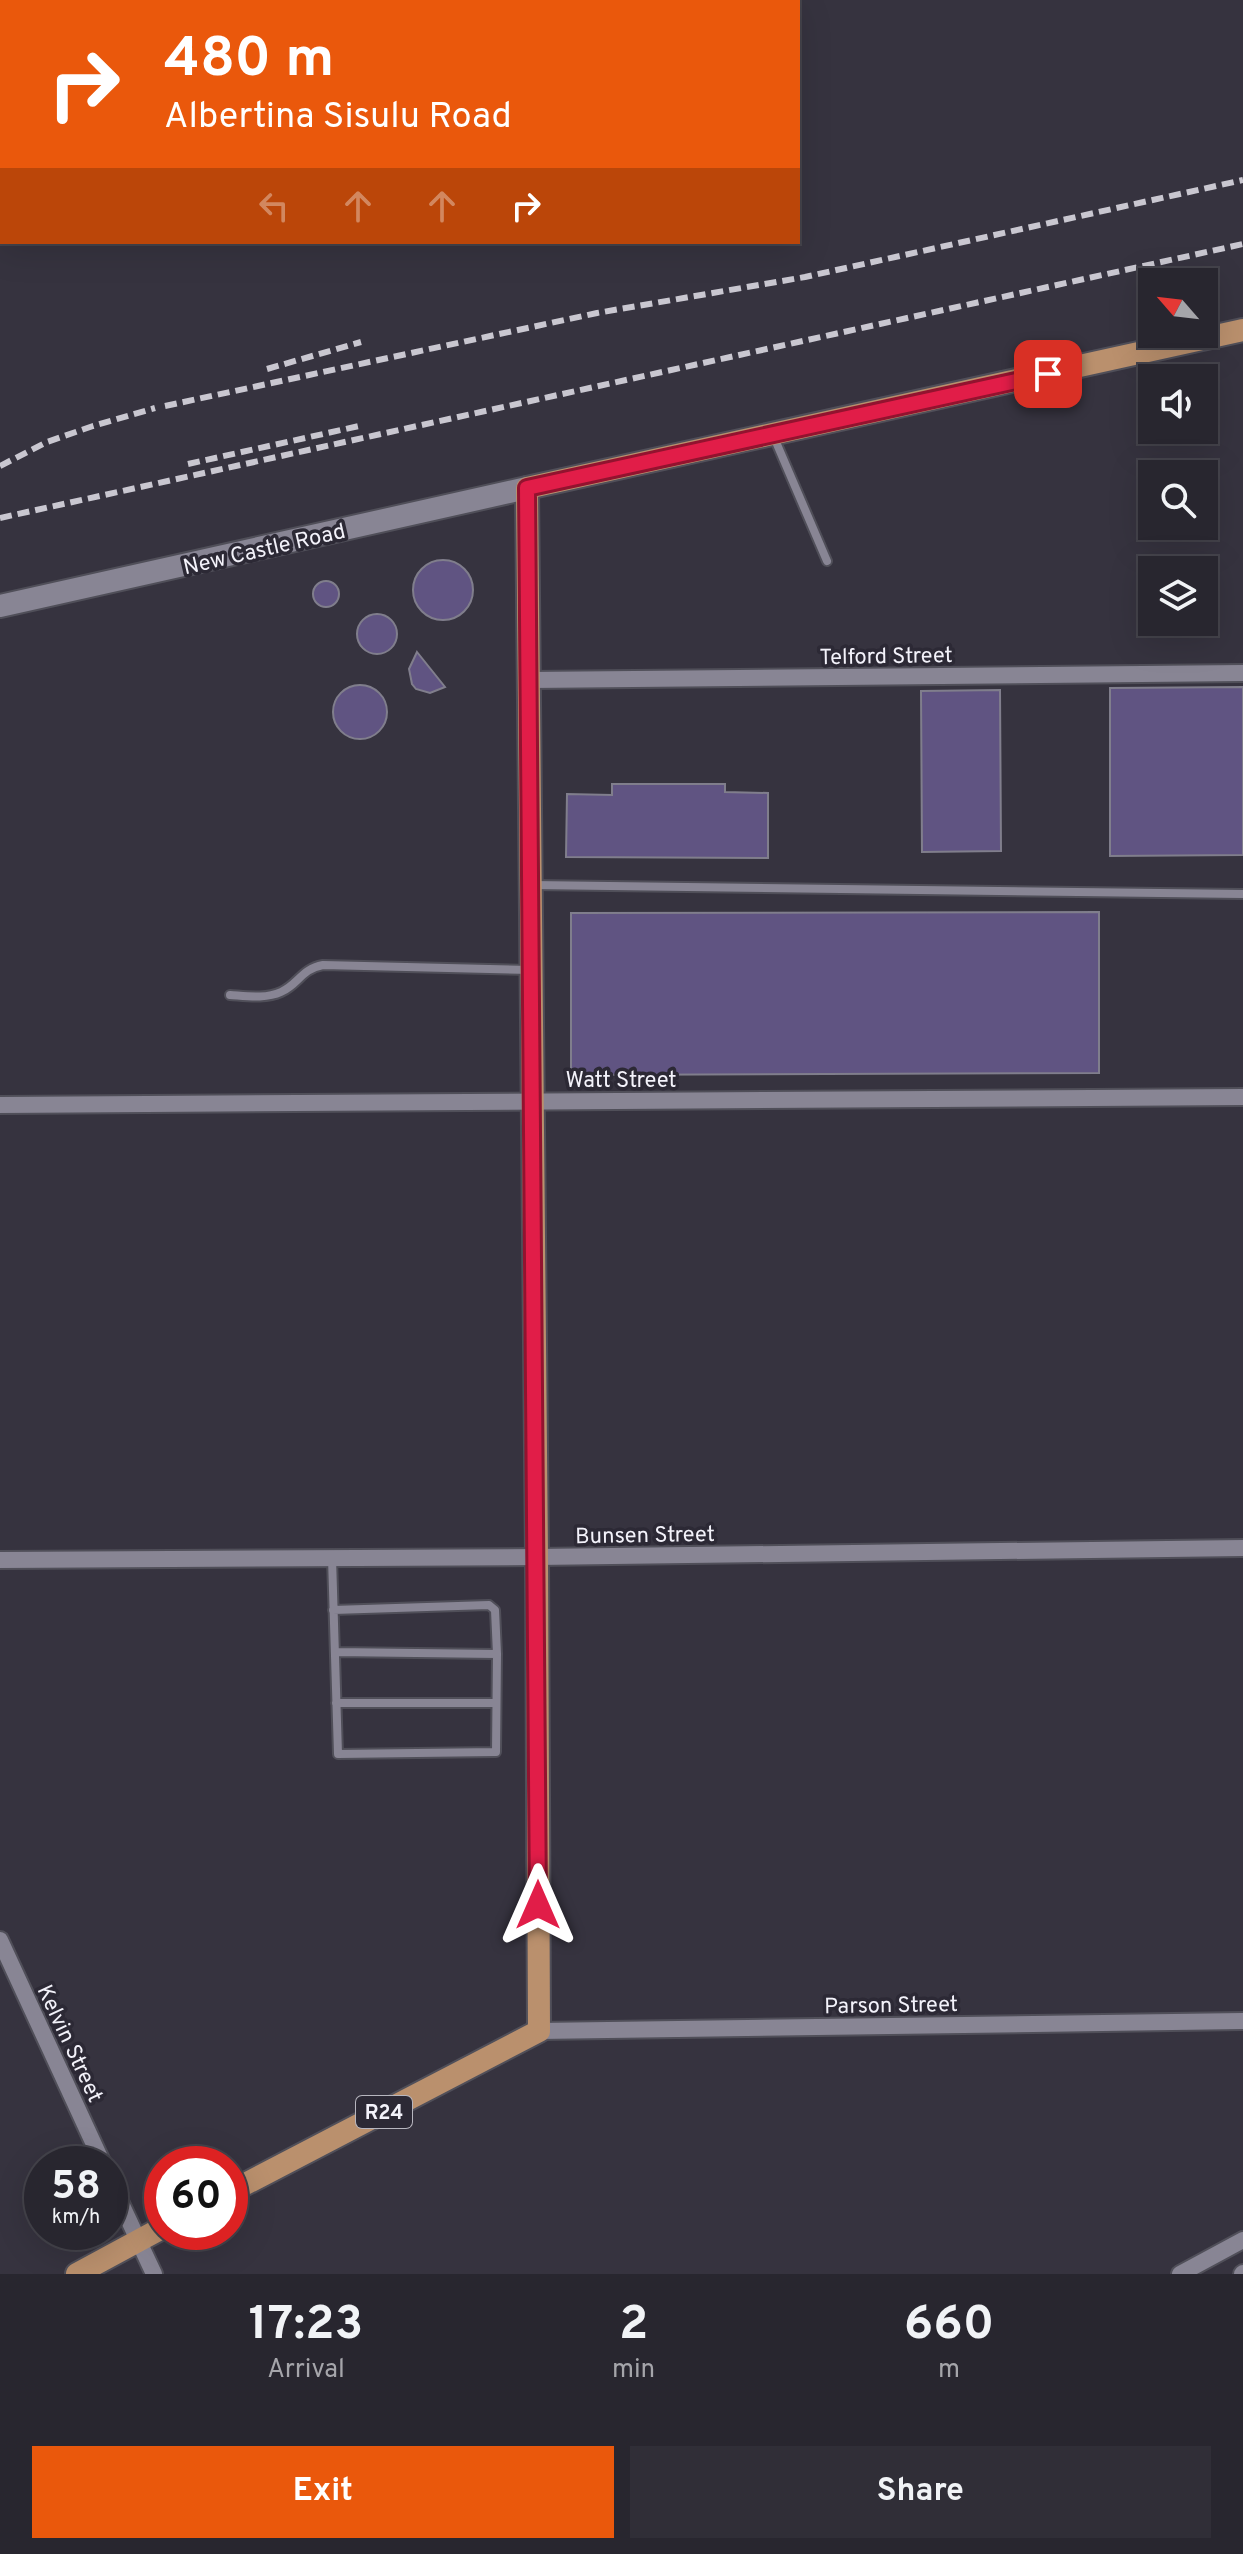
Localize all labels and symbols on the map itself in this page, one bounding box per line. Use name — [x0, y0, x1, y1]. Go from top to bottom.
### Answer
north arrow — [1138, 268, 1218, 348]
pin — [1014, 340, 1082, 408]
street label: New Castle Road — [181, 519, 348, 582]
street label: Telford Street — [819, 643, 953, 672]
street label: Watt Street — [565, 1068, 677, 1095]
street label: Bunsen Street — [575, 1522, 715, 1551]
position arrow — [496, 1863, 580, 1947]
street label: Kelvin Street — [30, 1981, 108, 2107]
street label: Parson Street — [824, 1992, 958, 2021]
road number: R24 — [356, 2096, 412, 2128]
speed limit sign: 60 — [144, 2146, 248, 2250]

